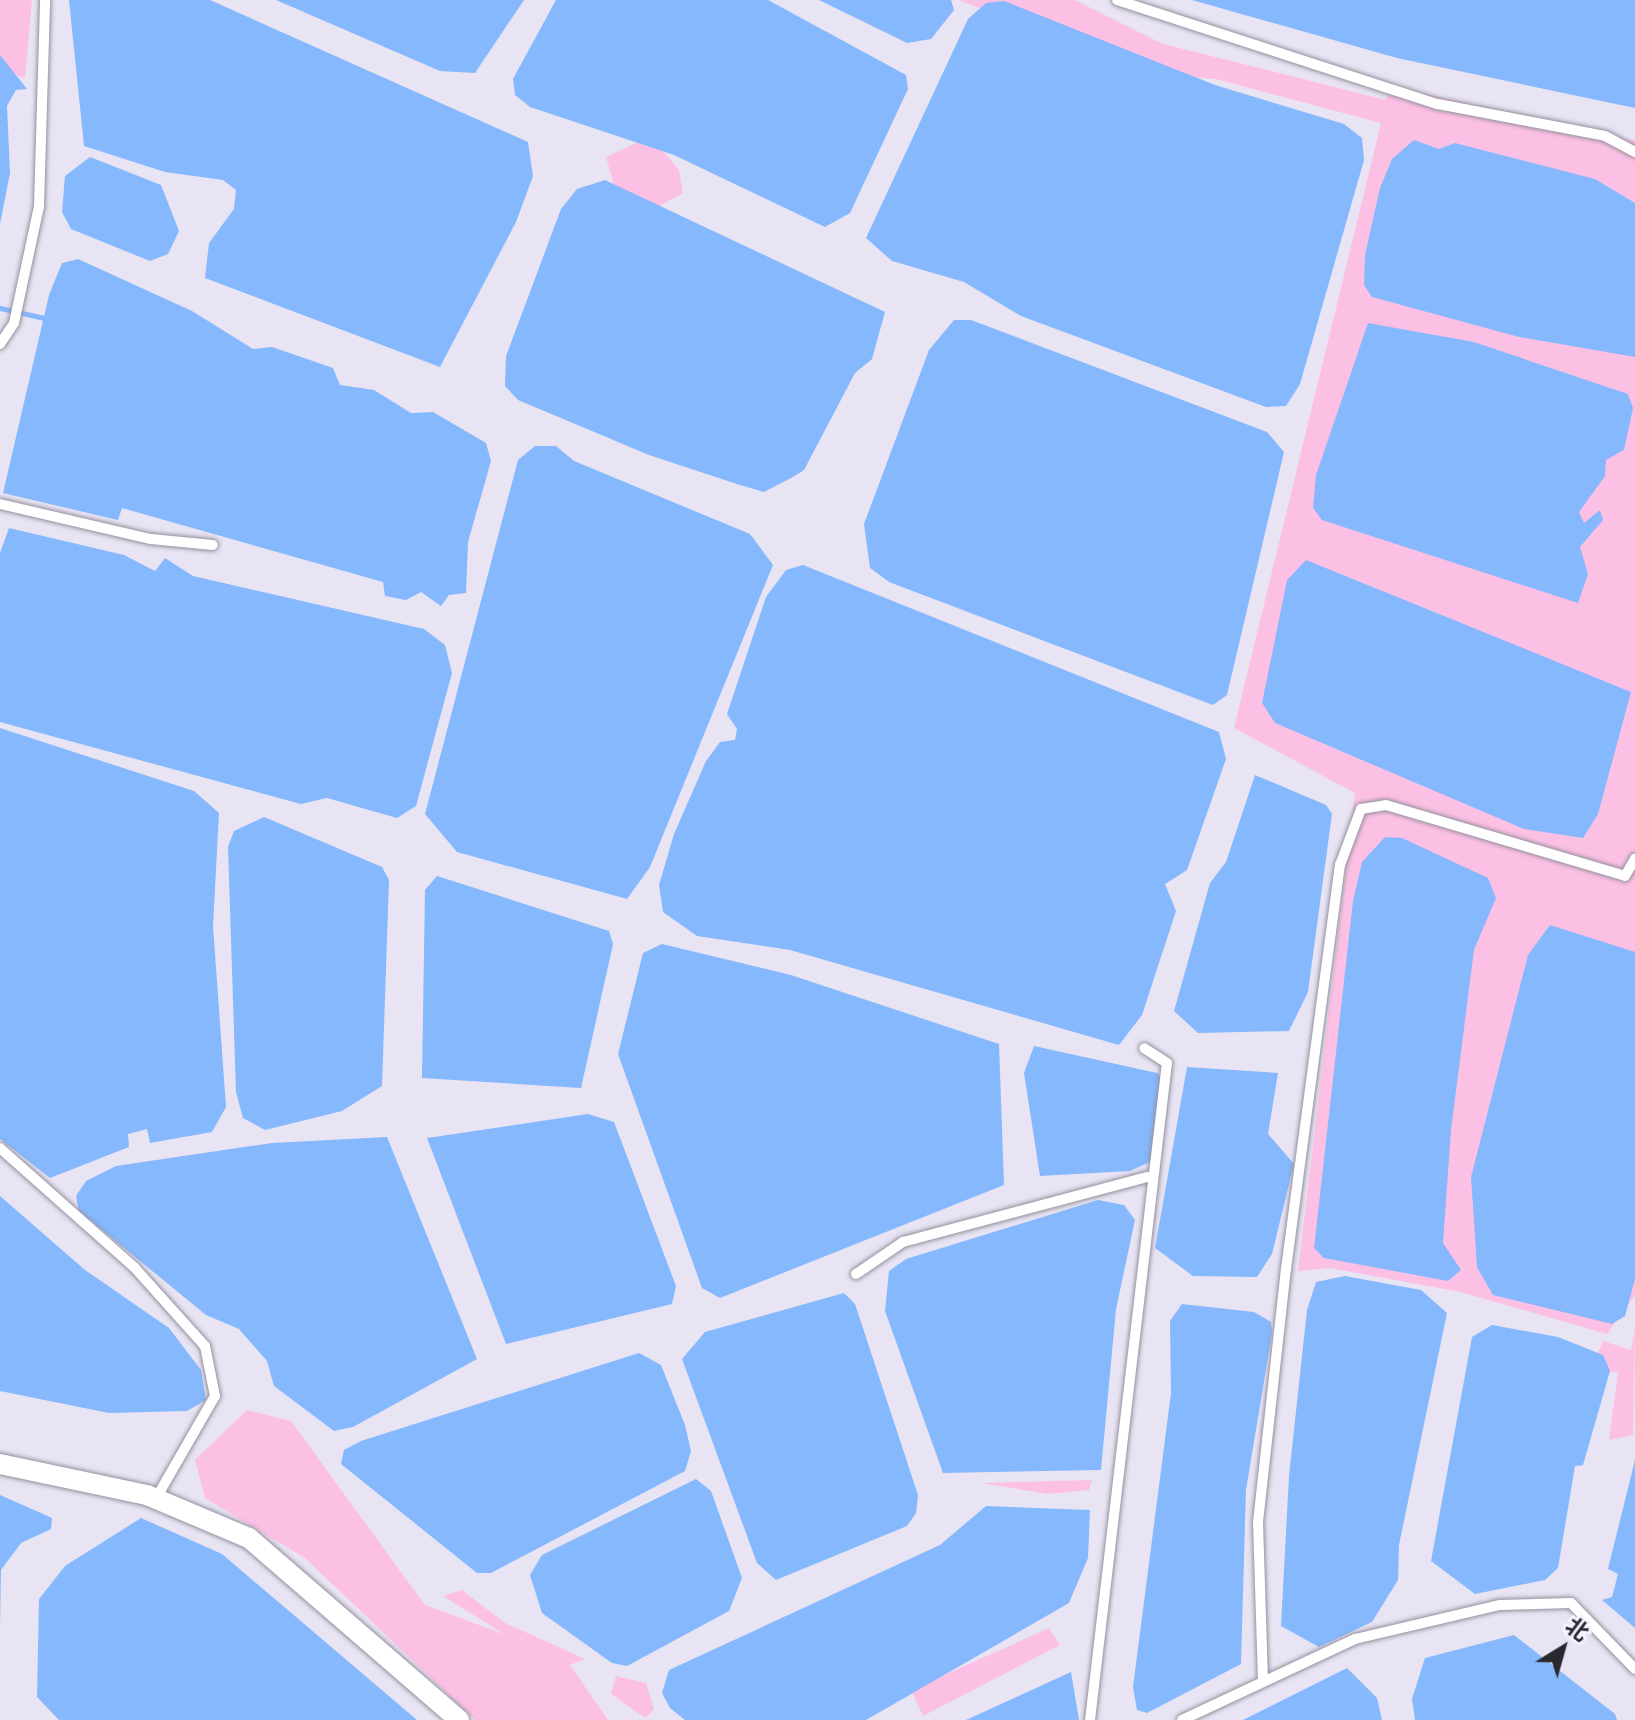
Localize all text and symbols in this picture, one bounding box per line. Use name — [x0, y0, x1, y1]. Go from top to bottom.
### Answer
north arrow — [1523, 1608, 1603, 1688]
text: 北 — [1560, 1610, 1595, 1647]

